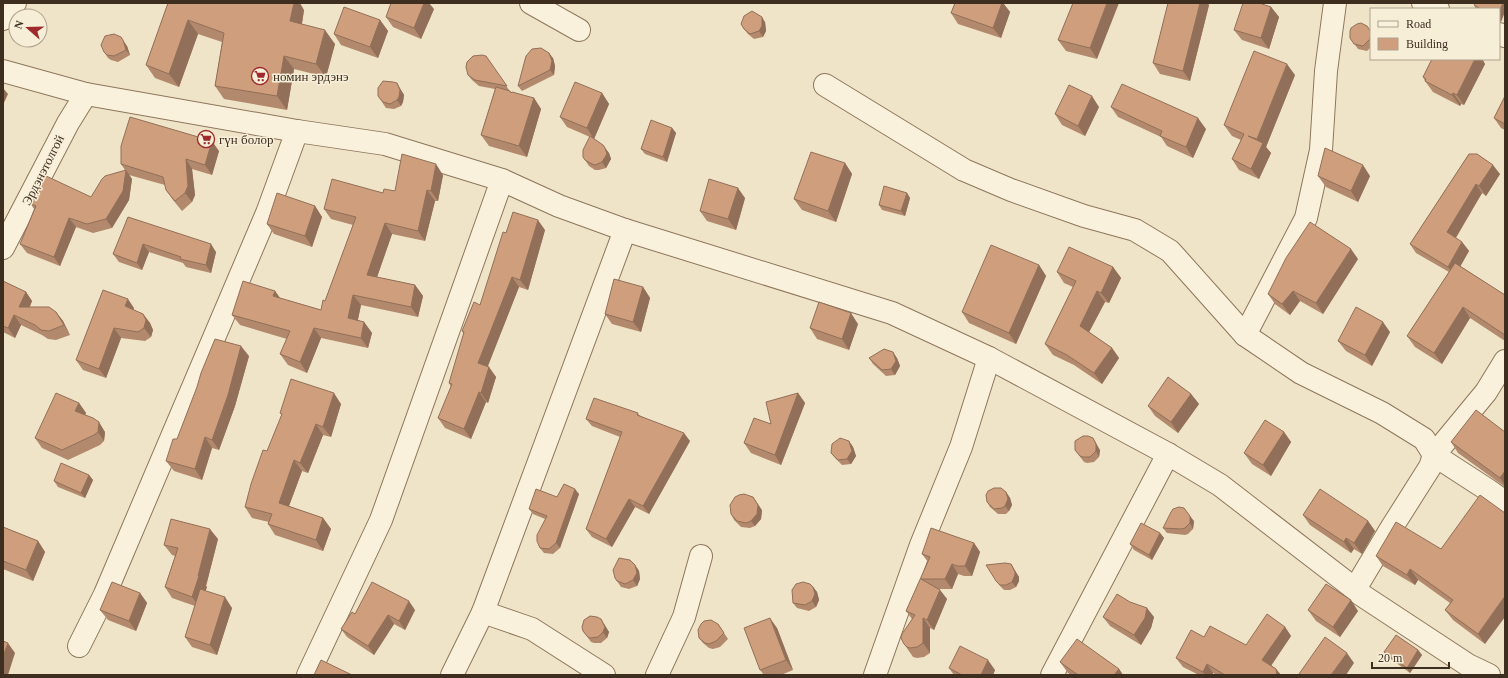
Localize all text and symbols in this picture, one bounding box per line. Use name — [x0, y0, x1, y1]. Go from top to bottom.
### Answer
north arrow — [8, 8, 48, 48]
legend — [1370, 8, 1500, 60]
text: Road — [1406, 17, 1431, 31]
text: N — [12, 19, 26, 30]
text: Building — [1406, 37, 1448, 51]
supermarket icon: номин эрдэнэ — [250, 66, 270, 86]
place label: номин эрдэнэ — [273, 69, 349, 84]
supermarket icon: гүн болор — [196, 129, 216, 149]
street label: Эрдэнэтолгой — [19, 132, 67, 208]
place label: гүн болор — [219, 132, 273, 147]
scale bar — [1372, 644, 1449, 670]
text: 20 m — [1378, 651, 1403, 665]

